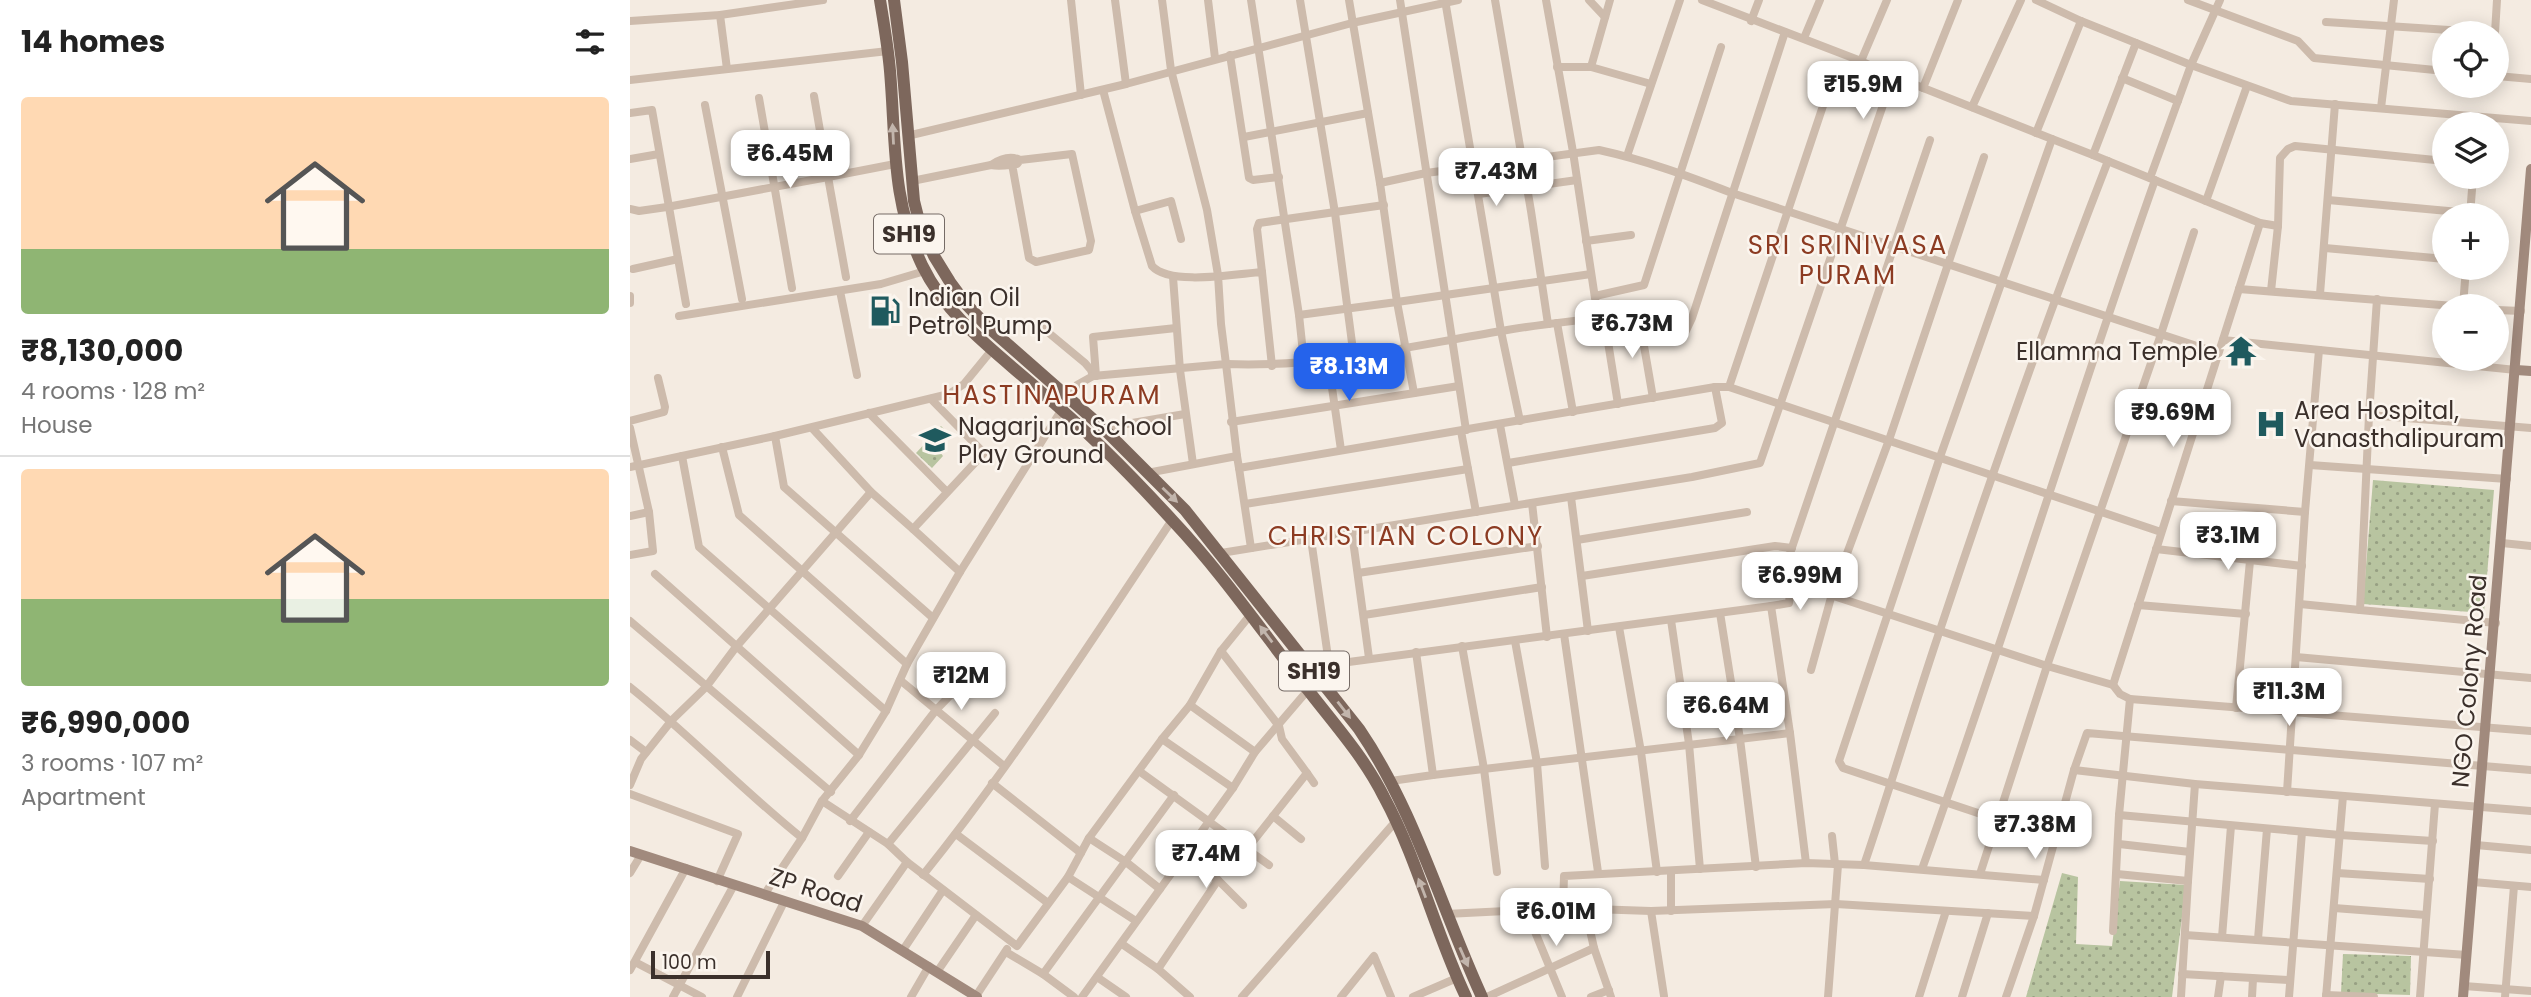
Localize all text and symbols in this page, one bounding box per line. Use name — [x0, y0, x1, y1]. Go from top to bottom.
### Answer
text: 14 homes — [21, 20, 165, 63]
map controls — [2432, 21, 2509, 371]
button: locate — [2432, 21, 2509, 98]
icon: filters — [571, 23, 609, 61]
pin: ₹15.9M — [1806, 61, 1920, 121]
text: ₹15.9M — [1823, 68, 1903, 100]
button: layers — [2432, 112, 2509, 189]
one-way arrow — [887, 122, 898, 144]
pin: ₹6.45M — [733, 130, 847, 190]
text: ₹6.45M — [747, 137, 833, 169]
icon: home — [252, 143, 378, 269]
pin: ₹7.43M — [1439, 148, 1553, 208]
text: ₹7.43M — [1454, 155, 1538, 187]
button: + — [2432, 203, 2509, 280]
road number: SH19 — [874, 215, 944, 254]
district label: SRI SRINIVASA PURAM — [1748, 227, 1948, 293]
place label: Indian Oil Petrol Pump — [908, 281, 1052, 342]
fuel station icon: Indian Oil Petrol Pump — [868, 294, 902, 328]
button: − — [2432, 294, 2509, 371]
pin: ₹6.73M — [1575, 300, 1689, 360]
text: ₹6.73M — [1591, 307, 1673, 339]
text: ₹8,130,000 — [21, 329, 183, 372]
temple icon: Ellamma Temple — [2224, 334, 2258, 368]
place label: Ellamma Temple — [2016, 335, 2218, 368]
pin: ₹8.13M — [1292, 344, 1406, 403]
text: ₹8.13M — [1310, 350, 1388, 382]
text: 4 rooms · 128 m² — [21, 375, 205, 407]
district label: HASTINAPURAM — [942, 377, 1162, 413]
pin: ₹9.69M — [2116, 390, 2230, 449]
place label: Area Hospital, Vanasthalipuram — [2294, 394, 2504, 455]
text: ₹9.69M — [2131, 396, 2215, 428]
hospital icon: Area Hospital, Vanasthalipuram — [2254, 407, 2288, 441]
text: House — [21, 409, 93, 441]
place label: Nagarjuna School Play Ground — [958, 410, 1172, 471]
school or university icon: Nagarjuna School Play Ground — [918, 423, 952, 457]
one-way arrow — [1161, 487, 1178, 503]
pin: ₹3.1M — [2179, 512, 2277, 572]
icon: home — [252, 515, 378, 641]
district label: CHRISTIAN COLONY — [1268, 518, 1544, 554]
text: ₹3.1M — [2196, 519, 2260, 551]
pin: ₹6.99M — [1743, 552, 1857, 612]
text: ₹6.99M — [1758, 559, 1842, 591]
street label: NGO Colony Road — [2443, 573, 2495, 789]
one-way arrow — [1258, 625, 1273, 643]
pin: ₹12M — [920, 652, 1002, 712]
road number: SH19 — [1279, 652, 1349, 691]
text: ₹12M — [933, 659, 989, 691]
pin: ₹11.3M — [2232, 668, 2346, 728]
text: ₹11.3M — [2253, 675, 2325, 707]
pin: ₹6.64M — [1669, 682, 1783, 742]
text: ₹6.64M — [1683, 689, 1769, 721]
text: ₹6,990,000 — [21, 701, 190, 744]
one-way arrow — [1336, 701, 1350, 719]
text: 3 rooms · 107 m² — [21, 747, 203, 779]
text: Apartment — [21, 781, 146, 813]
pin: ₹7.38M — [1978, 802, 2092, 861]
text: ₹7.38M — [1994, 808, 2076, 840]
pin: ₹7.4M — [1157, 830, 1255, 890]
text: ₹7.4M — [1171, 837, 1241, 869]
street label: ZP Road — [765, 860, 867, 920]
one-way arrow — [1416, 878, 1427, 899]
pin: ₹6.01M — [1499, 888, 1613, 948]
text: ₹6.01M — [1516, 895, 1596, 927]
one-way arrow — [1459, 947, 1470, 968]
scale bar — [651, 948, 770, 980]
text: 100 m — [662, 949, 717, 976]

